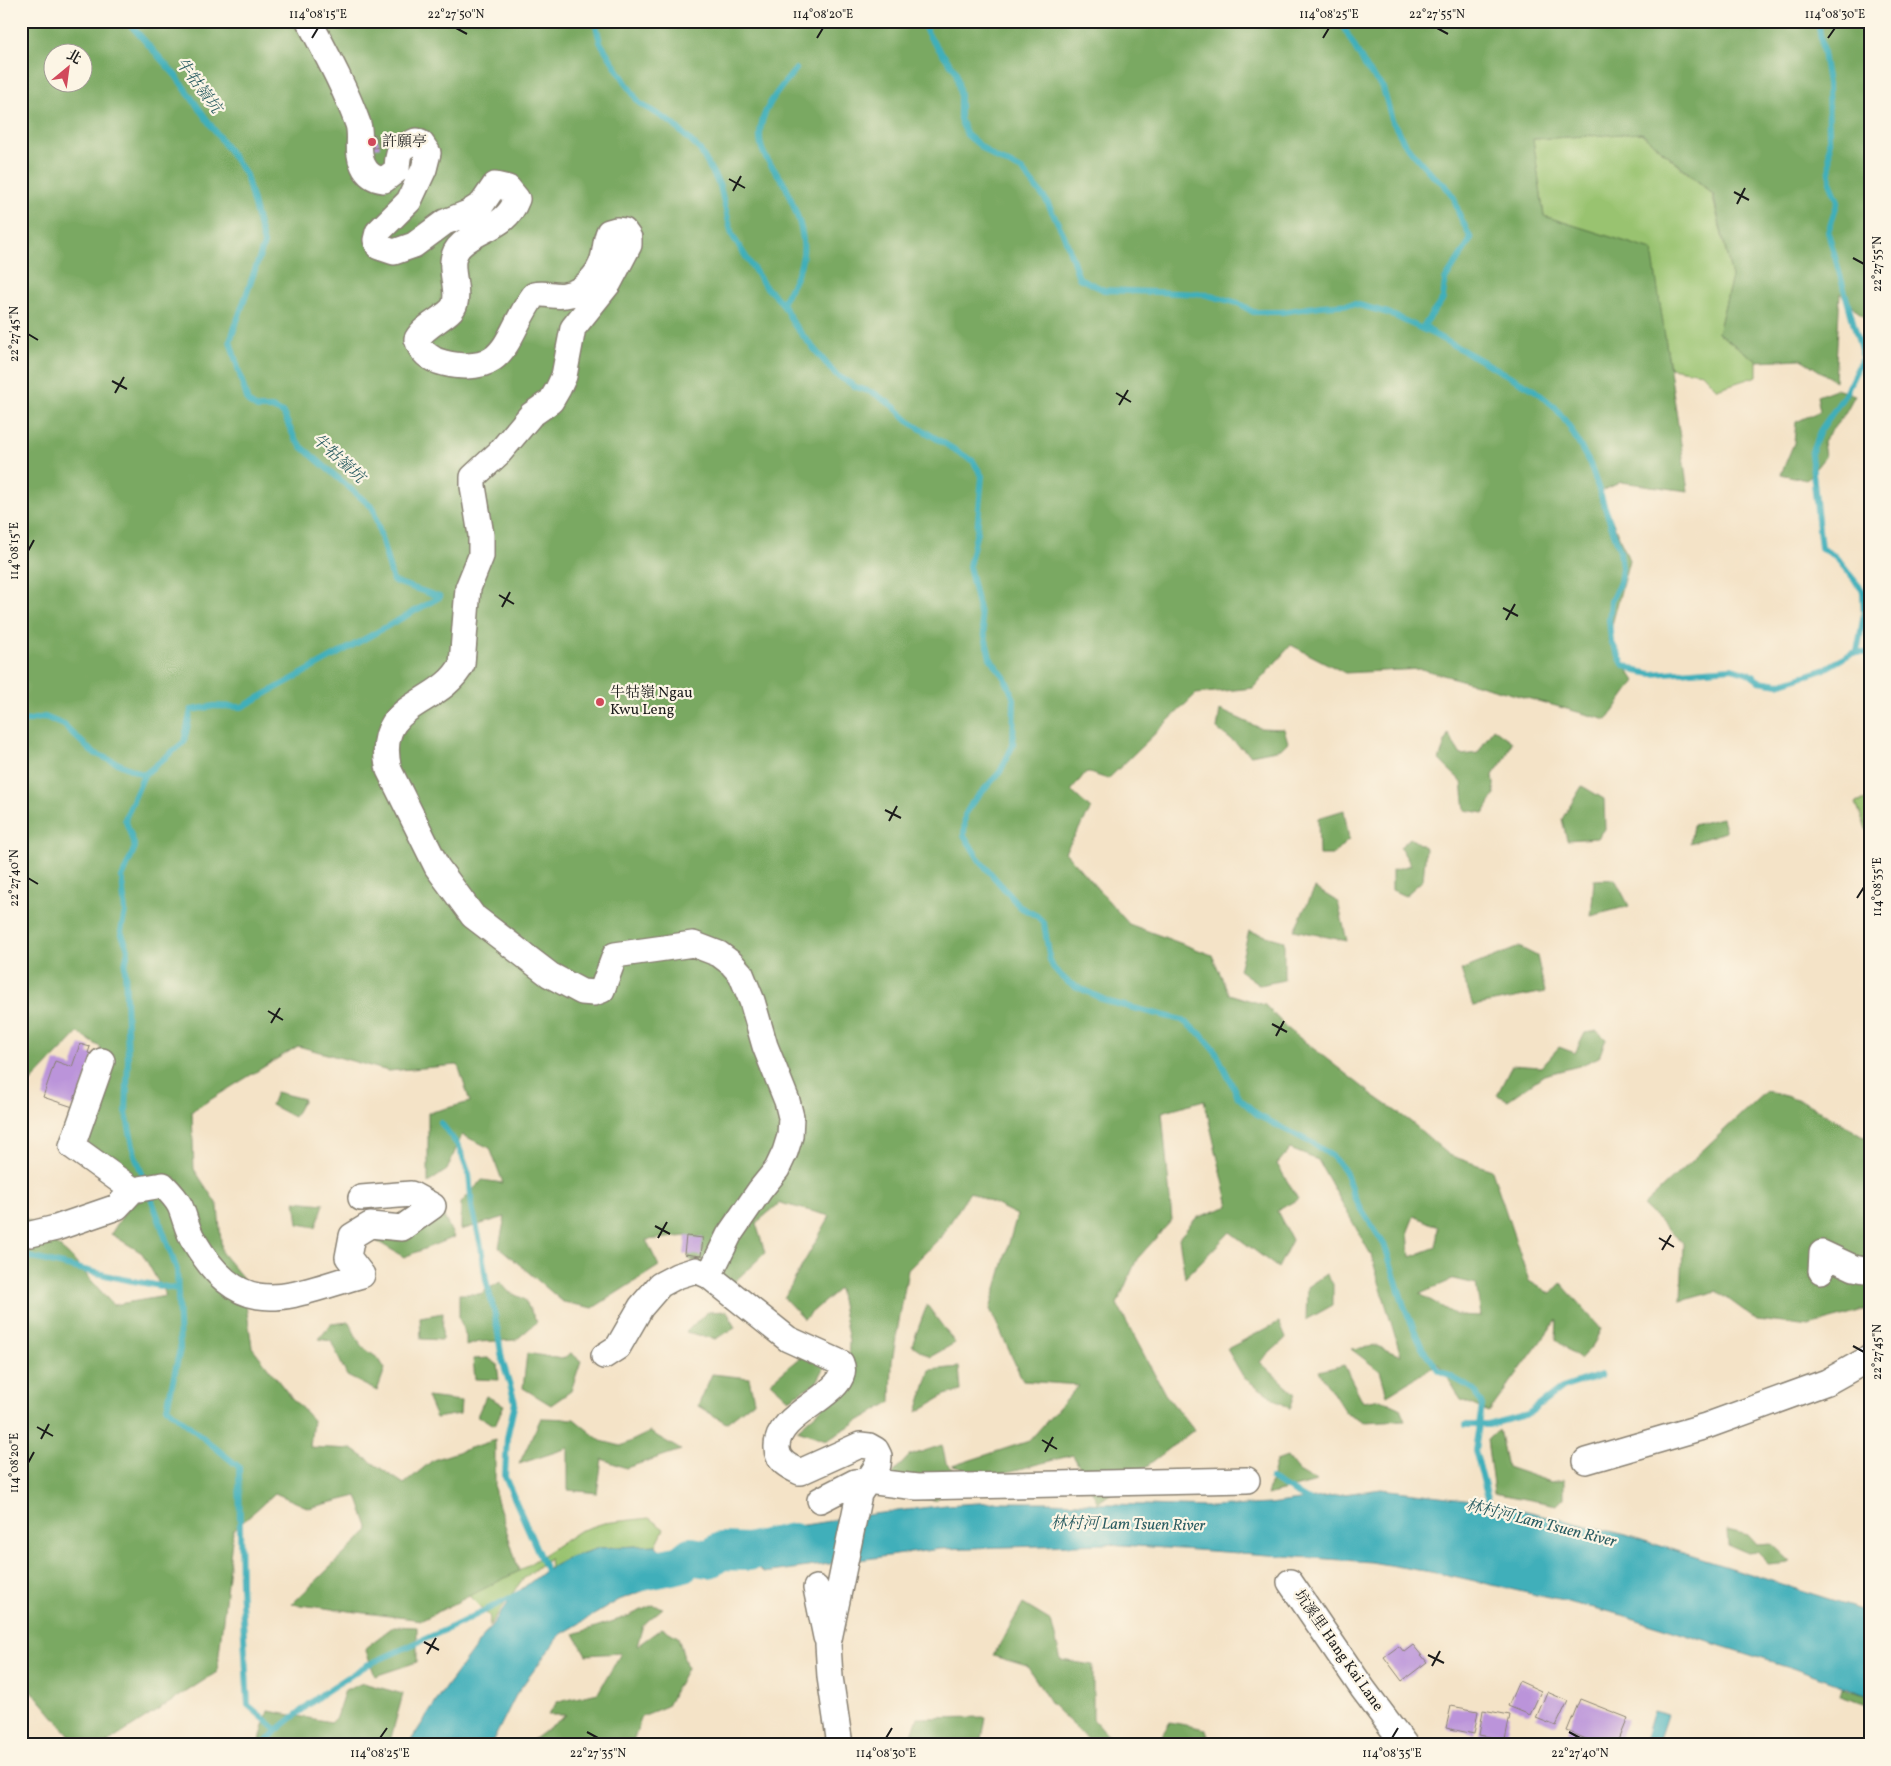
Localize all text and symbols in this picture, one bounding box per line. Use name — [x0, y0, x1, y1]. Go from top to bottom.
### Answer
text: 114°08'15"E — [289, 7, 347, 23]
text: 22°27'50"N — [428, 7, 485, 23]
text: 114°08'20"E — [793, 7, 853, 23]
text: 114°08'25"E — [1299, 7, 1359, 23]
text: 22°27'55"N — [1409, 7, 1465, 23]
text: 114°08'30"E — [1805, 7, 1865, 23]
north arrow — [42, 42, 92, 92]
text: 北 — [63, 46, 84, 70]
water label: 牛牯嶺坑 — [170, 54, 227, 120]
place label: 許願亭 — [382, 132, 427, 153]
marker: 許願亭 — [366, 136, 378, 148]
text: 22°27'55"N — [1870, 236, 1886, 292]
text: 22°27'45"N — [7, 306, 23, 362]
water label: 牛牯嶺坑 — [307, 429, 371, 490]
text: 114°08'15"E — [7, 522, 23, 580]
place label: 牛牯嶺 Ngau Kwu Leng — [610, 683, 693, 721]
marker: 牛牯嶺 Ngau Kwu Leng — [594, 696, 606, 708]
text: 22°27'40"N — [7, 849, 23, 907]
text: 114°08'35"E — [1870, 857, 1886, 917]
text: 22°27'45"N — [1870, 1324, 1886, 1380]
text: 114°08'20"E — [7, 1433, 23, 1493]
water label: 林村河 Lam Tsuen River — [1463, 1495, 1620, 1554]
water label: 林村河 Lam Tsuen River — [1050, 1513, 1207, 1537]
street label: 坑溪里 Hang Kai Lane — [1288, 1586, 1388, 1716]
text: 114°08'25"E — [350, 1746, 410, 1762]
text: 22°27'35"N — [570, 1746, 626, 1762]
text: 114°08'30"E — [856, 1746, 916, 1762]
text: 114°08'35"E — [1362, 1746, 1422, 1762]
text: 22°27'40"N — [1551, 1746, 1609, 1762]

